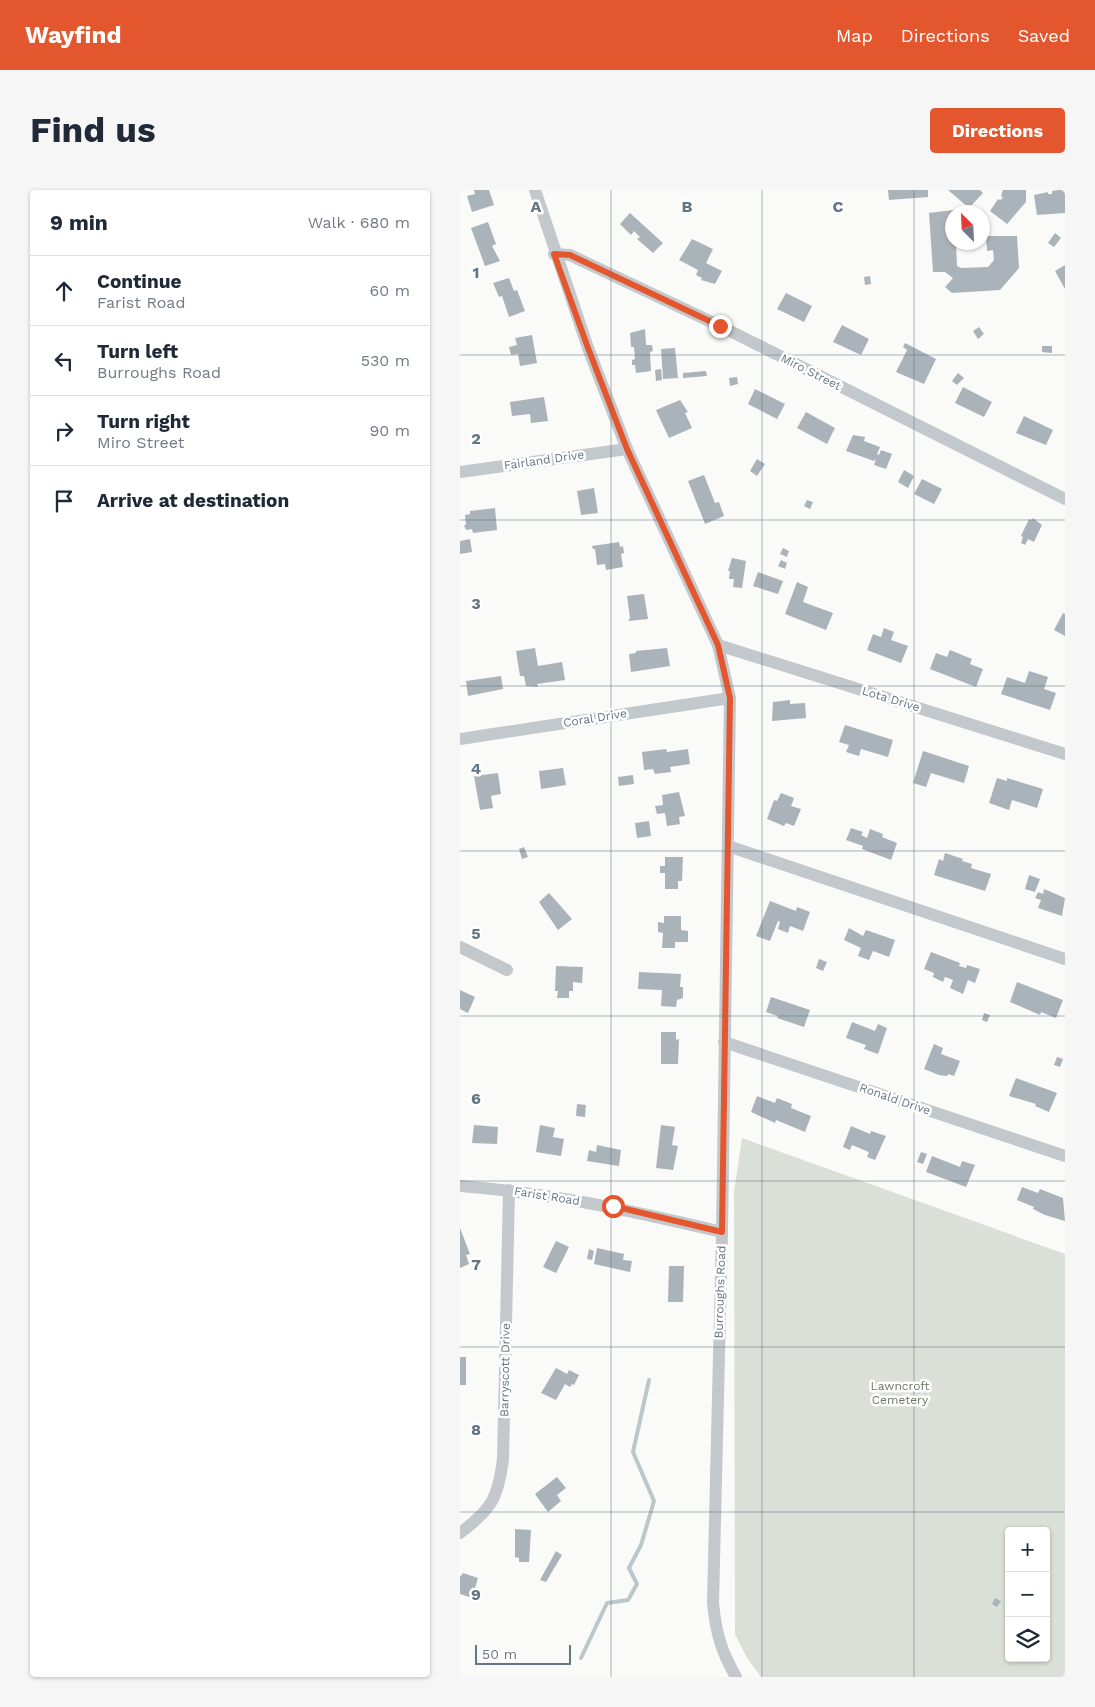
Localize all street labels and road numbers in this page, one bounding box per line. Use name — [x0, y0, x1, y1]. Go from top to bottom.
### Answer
street label: Miro Street — [779, 351, 843, 393]
street label: Fairland Drive — [503, 447, 585, 473]
street label: Lota Drive — [860, 684, 922, 714]
street label: Coral Drive — [562, 706, 628, 730]
street label: Ronald Drive — [858, 1080, 932, 1118]
street label: Farist Road — [513, 1184, 581, 1208]
street label: Burroughs Road — [711, 1245, 729, 1339]
street label: Barryscott Drive — [497, 1323, 513, 1417]

